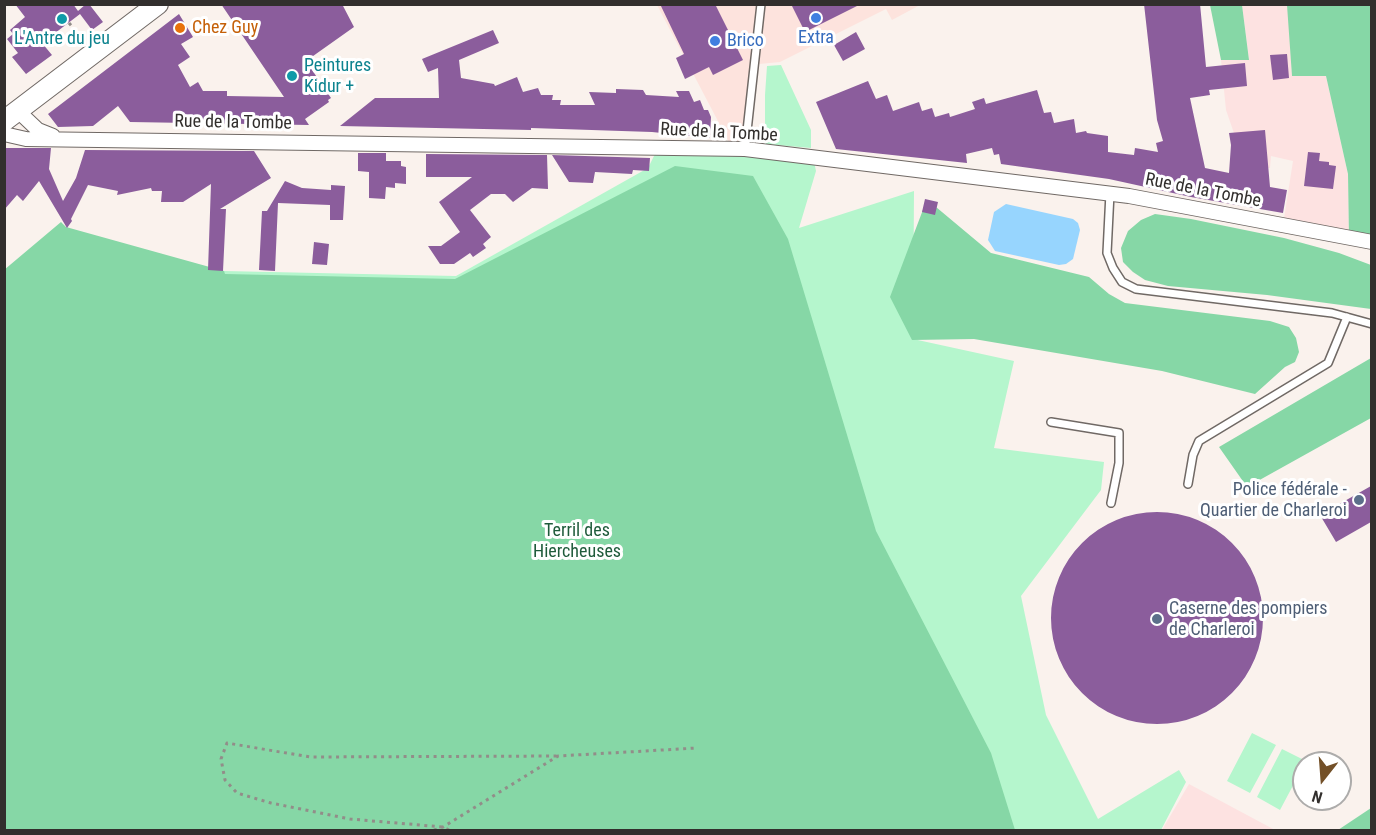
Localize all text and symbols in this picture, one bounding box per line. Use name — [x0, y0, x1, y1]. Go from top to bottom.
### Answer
marker: Extra — [809, 11, 823, 25]
marker: L'Antre du jeu — [55, 12, 69, 26]
place label: Chez Guy — [192, 17, 258, 39]
marker: Chez Guy — [173, 21, 187, 35]
place label: Extra — [798, 27, 834, 49]
place label: L'Antre du jeu — [14, 28, 110, 50]
place label: Brico — [727, 30, 764, 52]
marker: Brico — [708, 34, 722, 48]
place label: Peintures Kidur + — [304, 55, 371, 98]
marker: Peintures Kidur + — [285, 69, 299, 83]
street label: Rue de la Tombe — [174, 111, 292, 135]
street label: Rue de la Tombe — [660, 119, 778, 147]
street label: Rue de la Tombe — [1143, 169, 1263, 213]
place label: Police fédérale - Quartier de Charleroi — [1200, 479, 1347, 522]
marker: Police fédérale - Quartier de Charleroi — [1352, 493, 1366, 507]
park label: Terril des Hiercheuses — [533, 520, 621, 562]
place label: Caserne des pompiers de Charleroi — [1169, 598, 1328, 640]
marker: Caserne des pompiers de Charleroi — [1150, 612, 1164, 626]
north arrow — [1292, 751, 1352, 811]
text: N — [1310, 786, 1325, 807]

